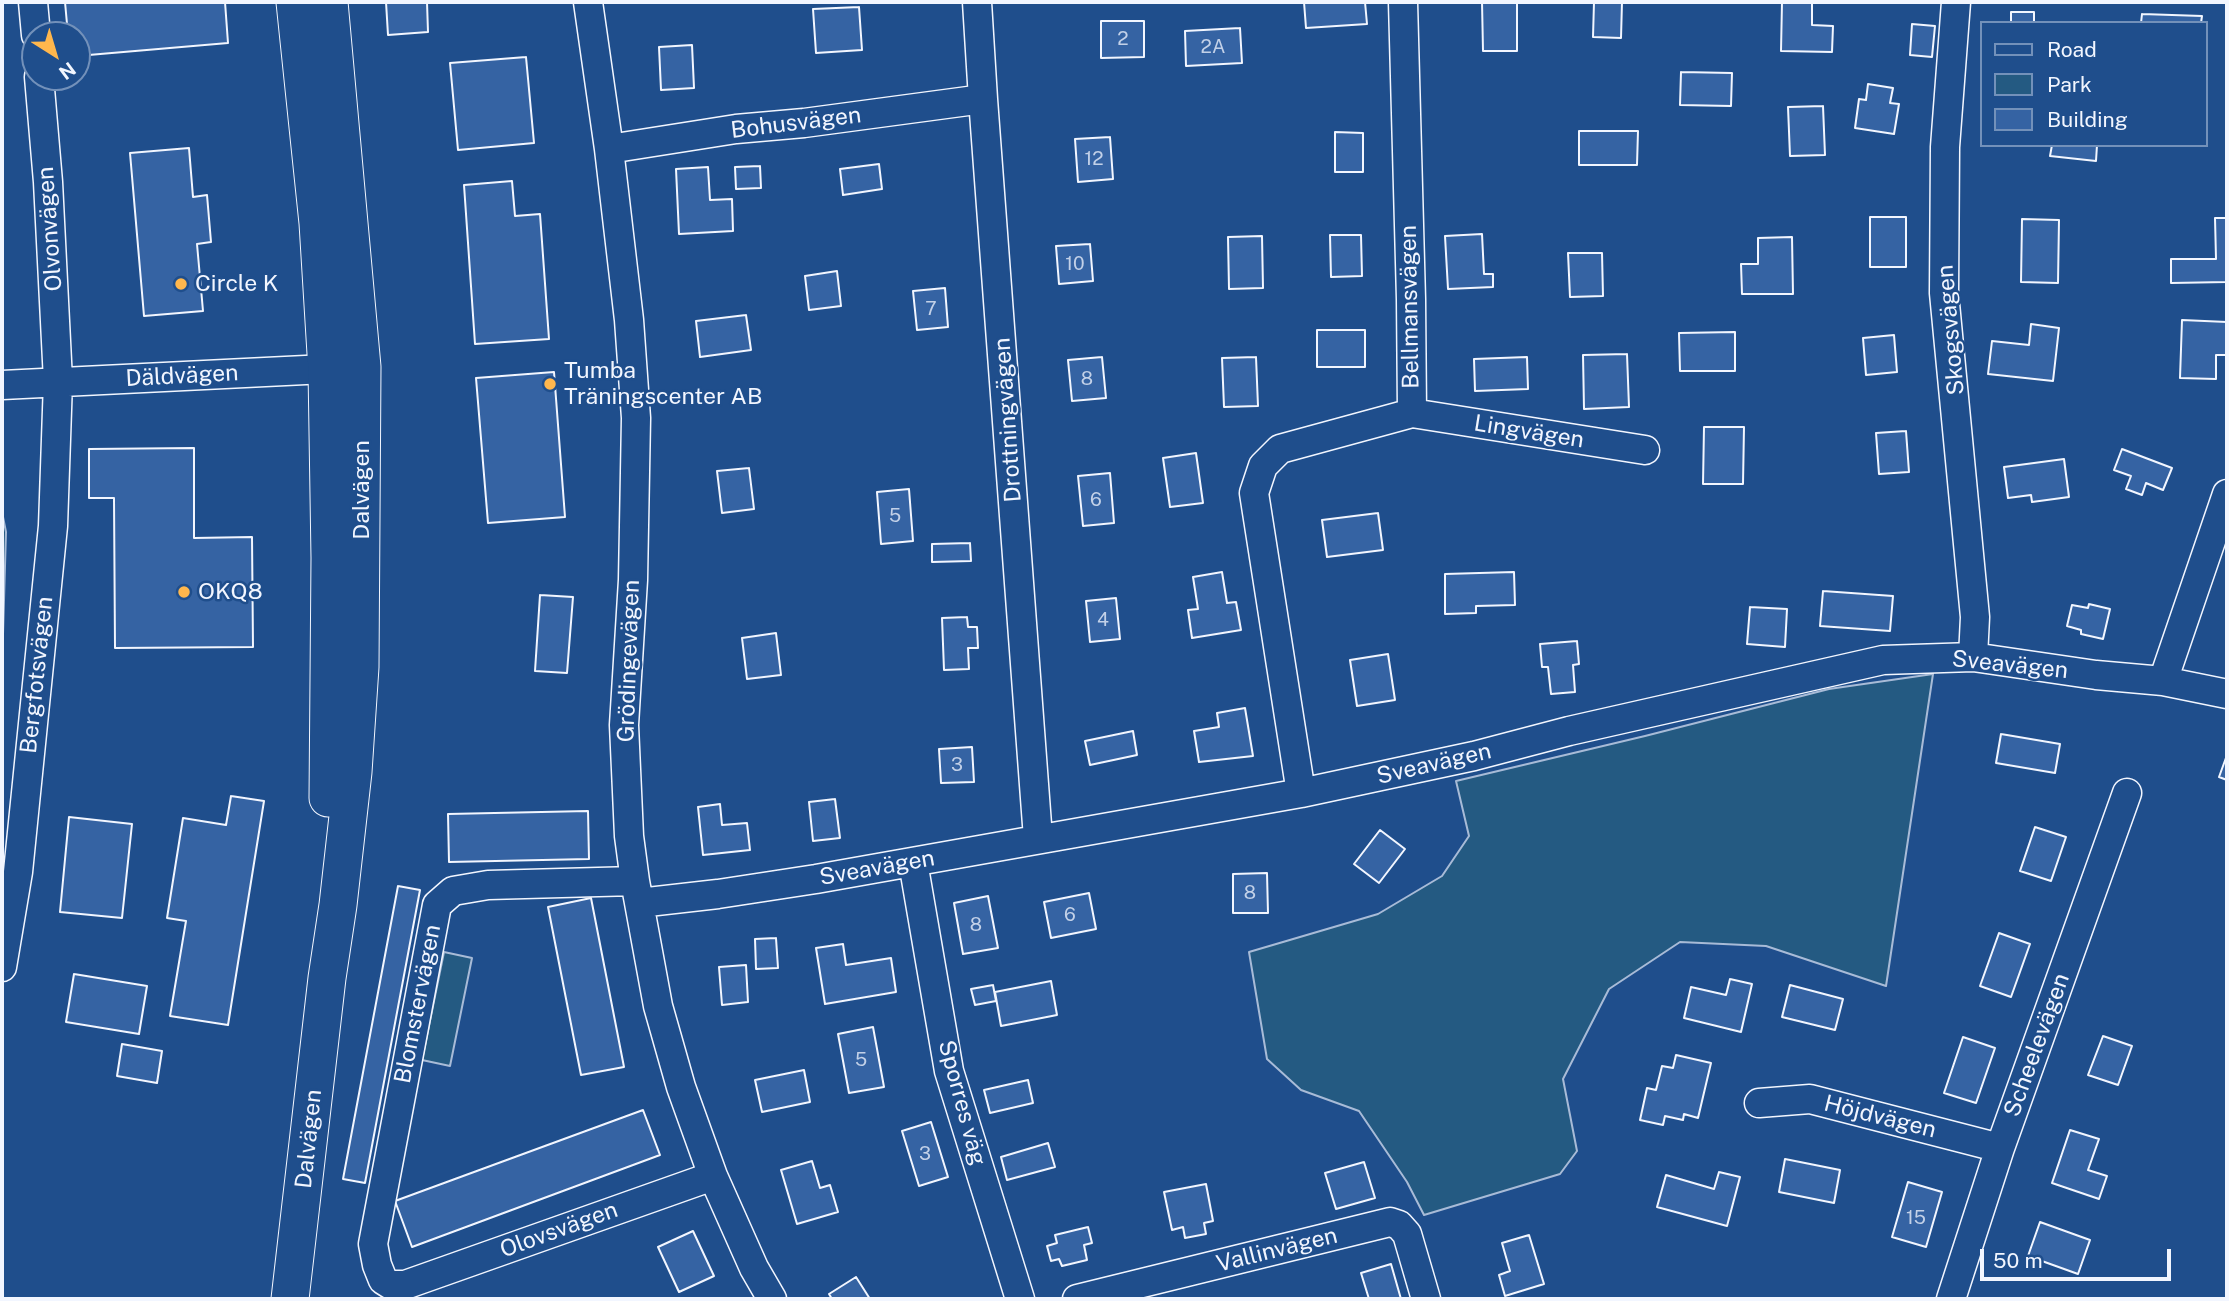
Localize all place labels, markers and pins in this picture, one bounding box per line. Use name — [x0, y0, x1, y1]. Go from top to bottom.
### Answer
place label: Circle K — [195, 270, 279, 298]
marker: Circle K — [173, 276, 189, 292]
place label: Tumba Träningscenter AB — [564, 357, 762, 411]
marker: Tumba Träningscenter AB — [542, 376, 558, 392]
place label: OKQ8 — [198, 578, 263, 606]
marker: OKQ8 — [176, 584, 192, 600]

